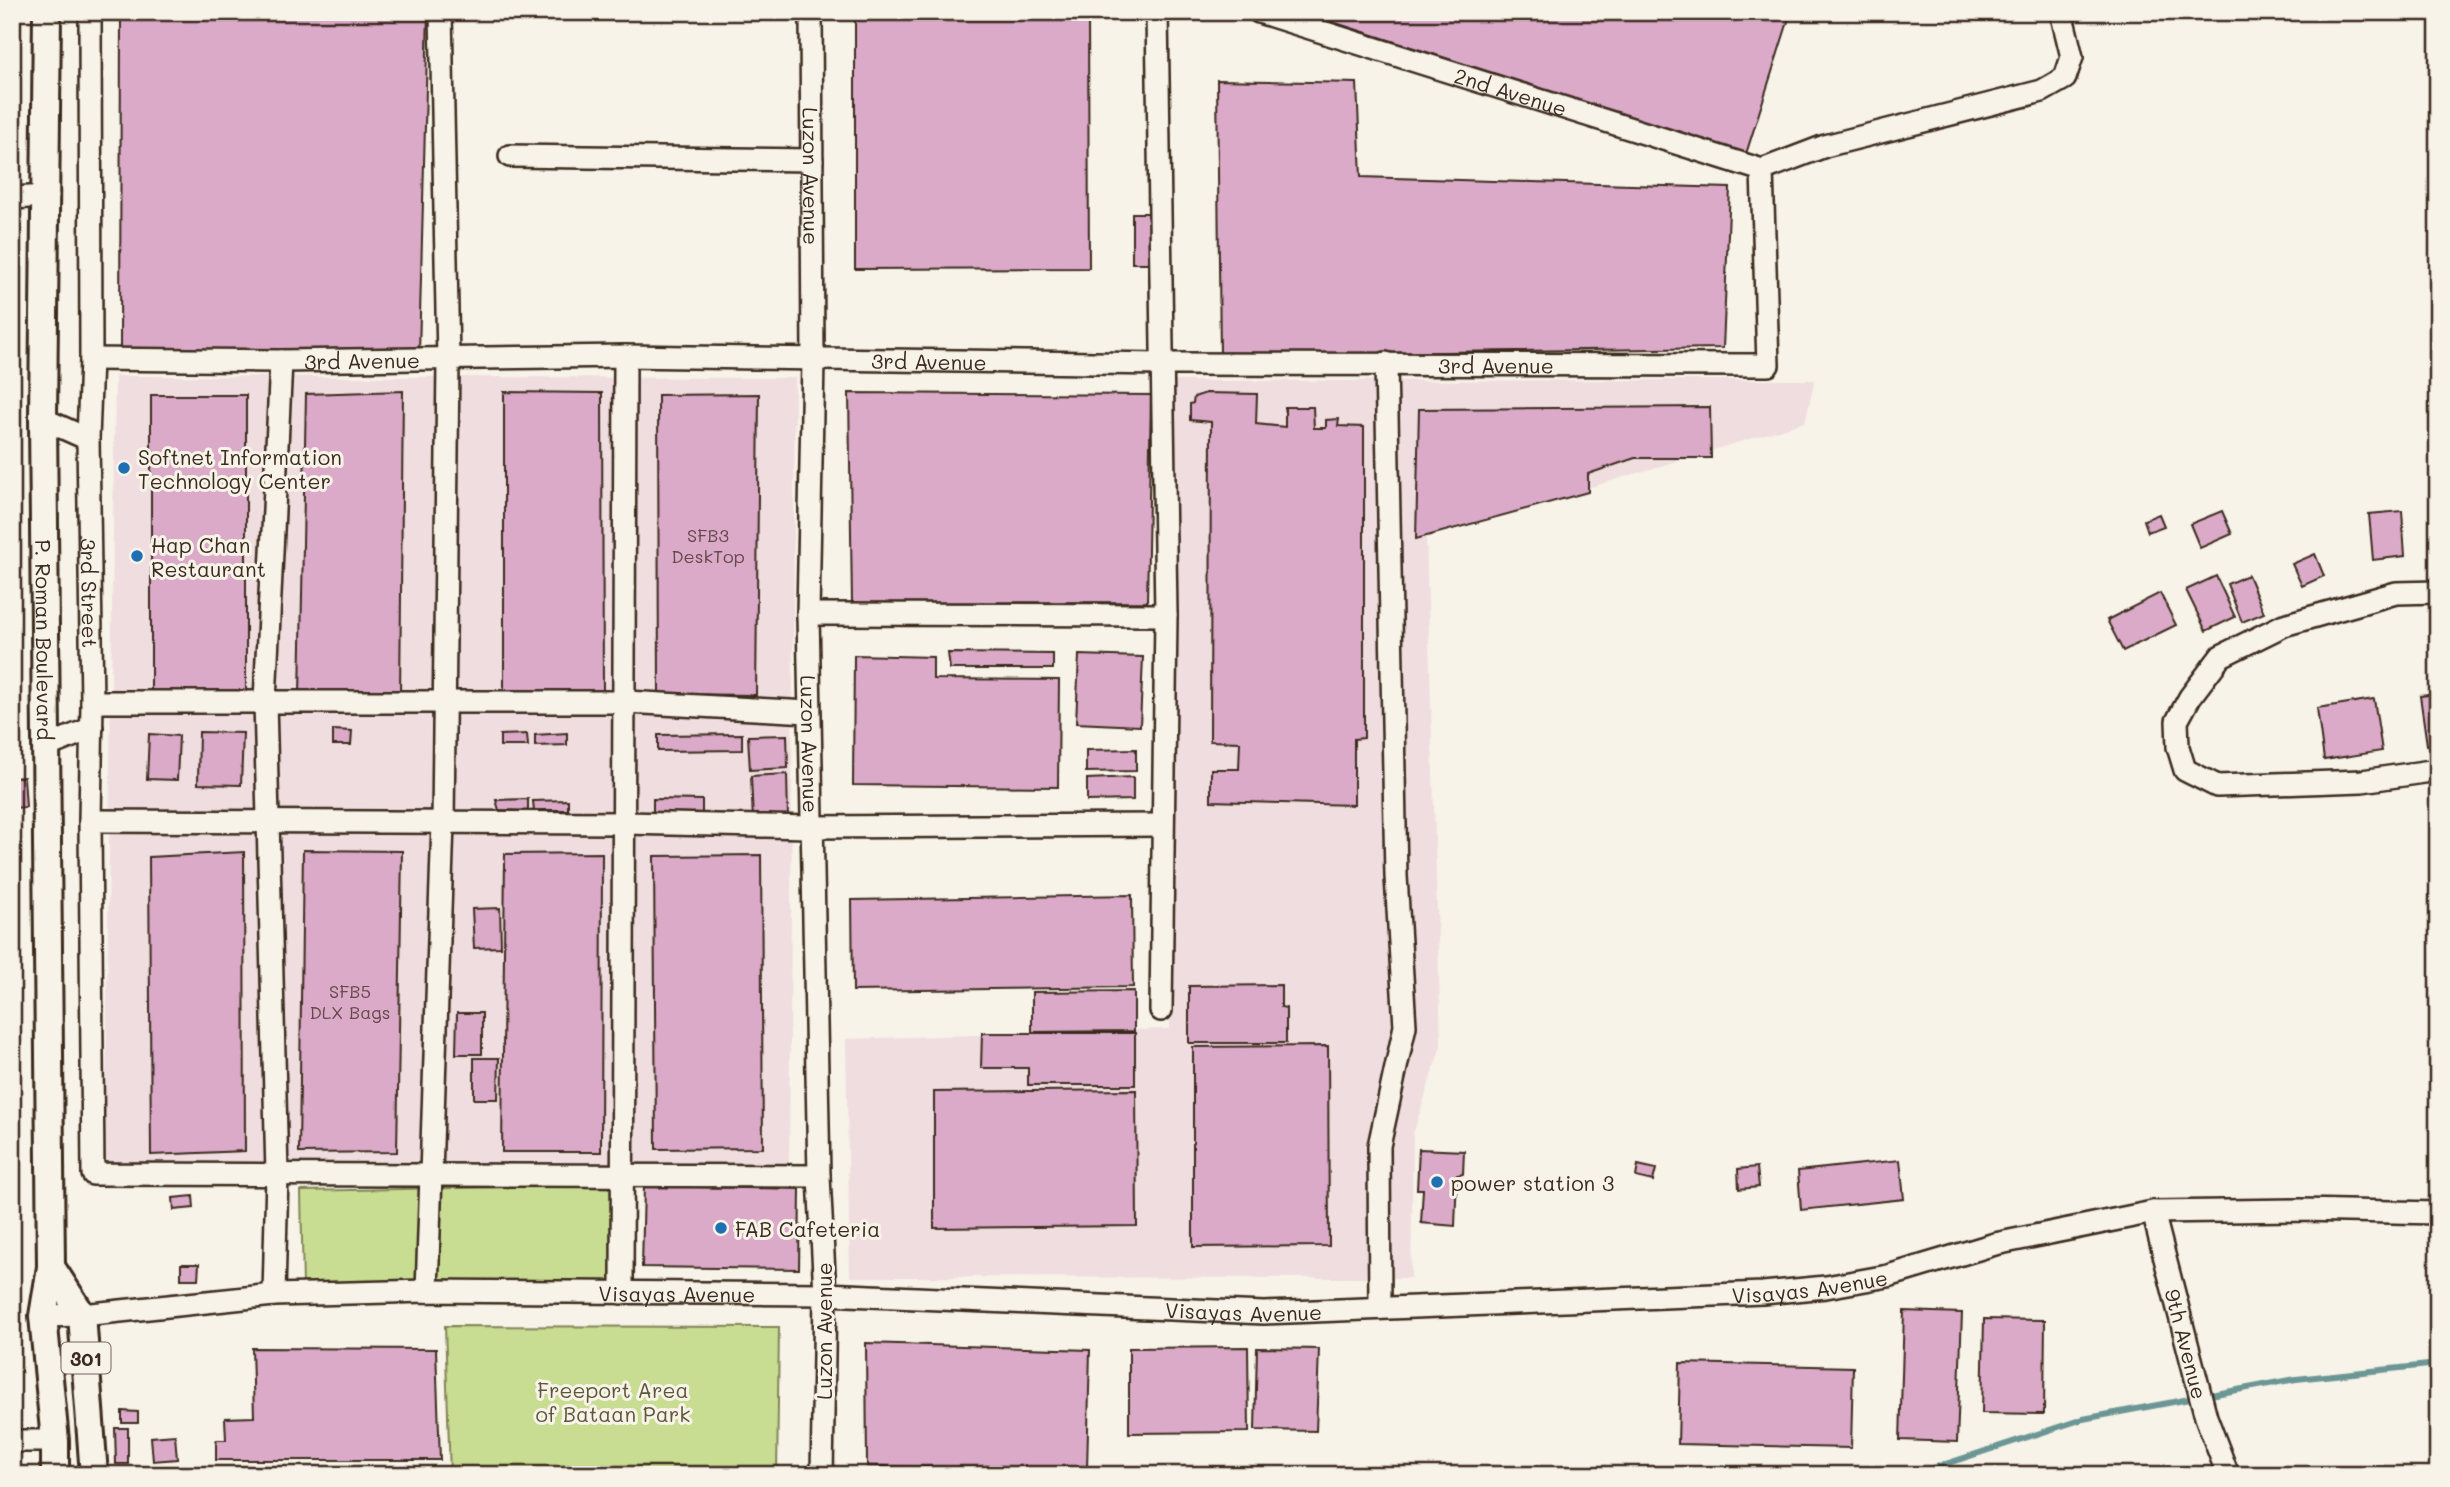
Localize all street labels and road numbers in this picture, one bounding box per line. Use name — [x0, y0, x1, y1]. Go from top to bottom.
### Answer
street label: 2nd Avenue — [1451, 61, 1570, 121]
street label: Luzon Avenue — [798, 107, 826, 245]
street label: 3rd Avenue — [304, 345, 420, 374]
street label: 3rd Avenue — [871, 346, 987, 375]
street label: 3rd Avenue — [1438, 351, 1554, 378]
street label: 3rd Street — [76, 538, 105, 648]
street label: P. Roman Boulevard — [31, 539, 60, 741]
street label: Luzon Avenue — [796, 675, 825, 813]
street label: Luzon Avenue — [810, 1262, 837, 1400]
street label: Visayas Avenue — [1731, 1263, 1890, 1308]
street label: Visayas Avenue — [598, 1279, 755, 1307]
street label: 9th Avenue — [2160, 1286, 2214, 1402]
street label: Visayas Avenue — [1164, 1295, 1322, 1327]
road number: 301 — [62, 1342, 110, 1374]

